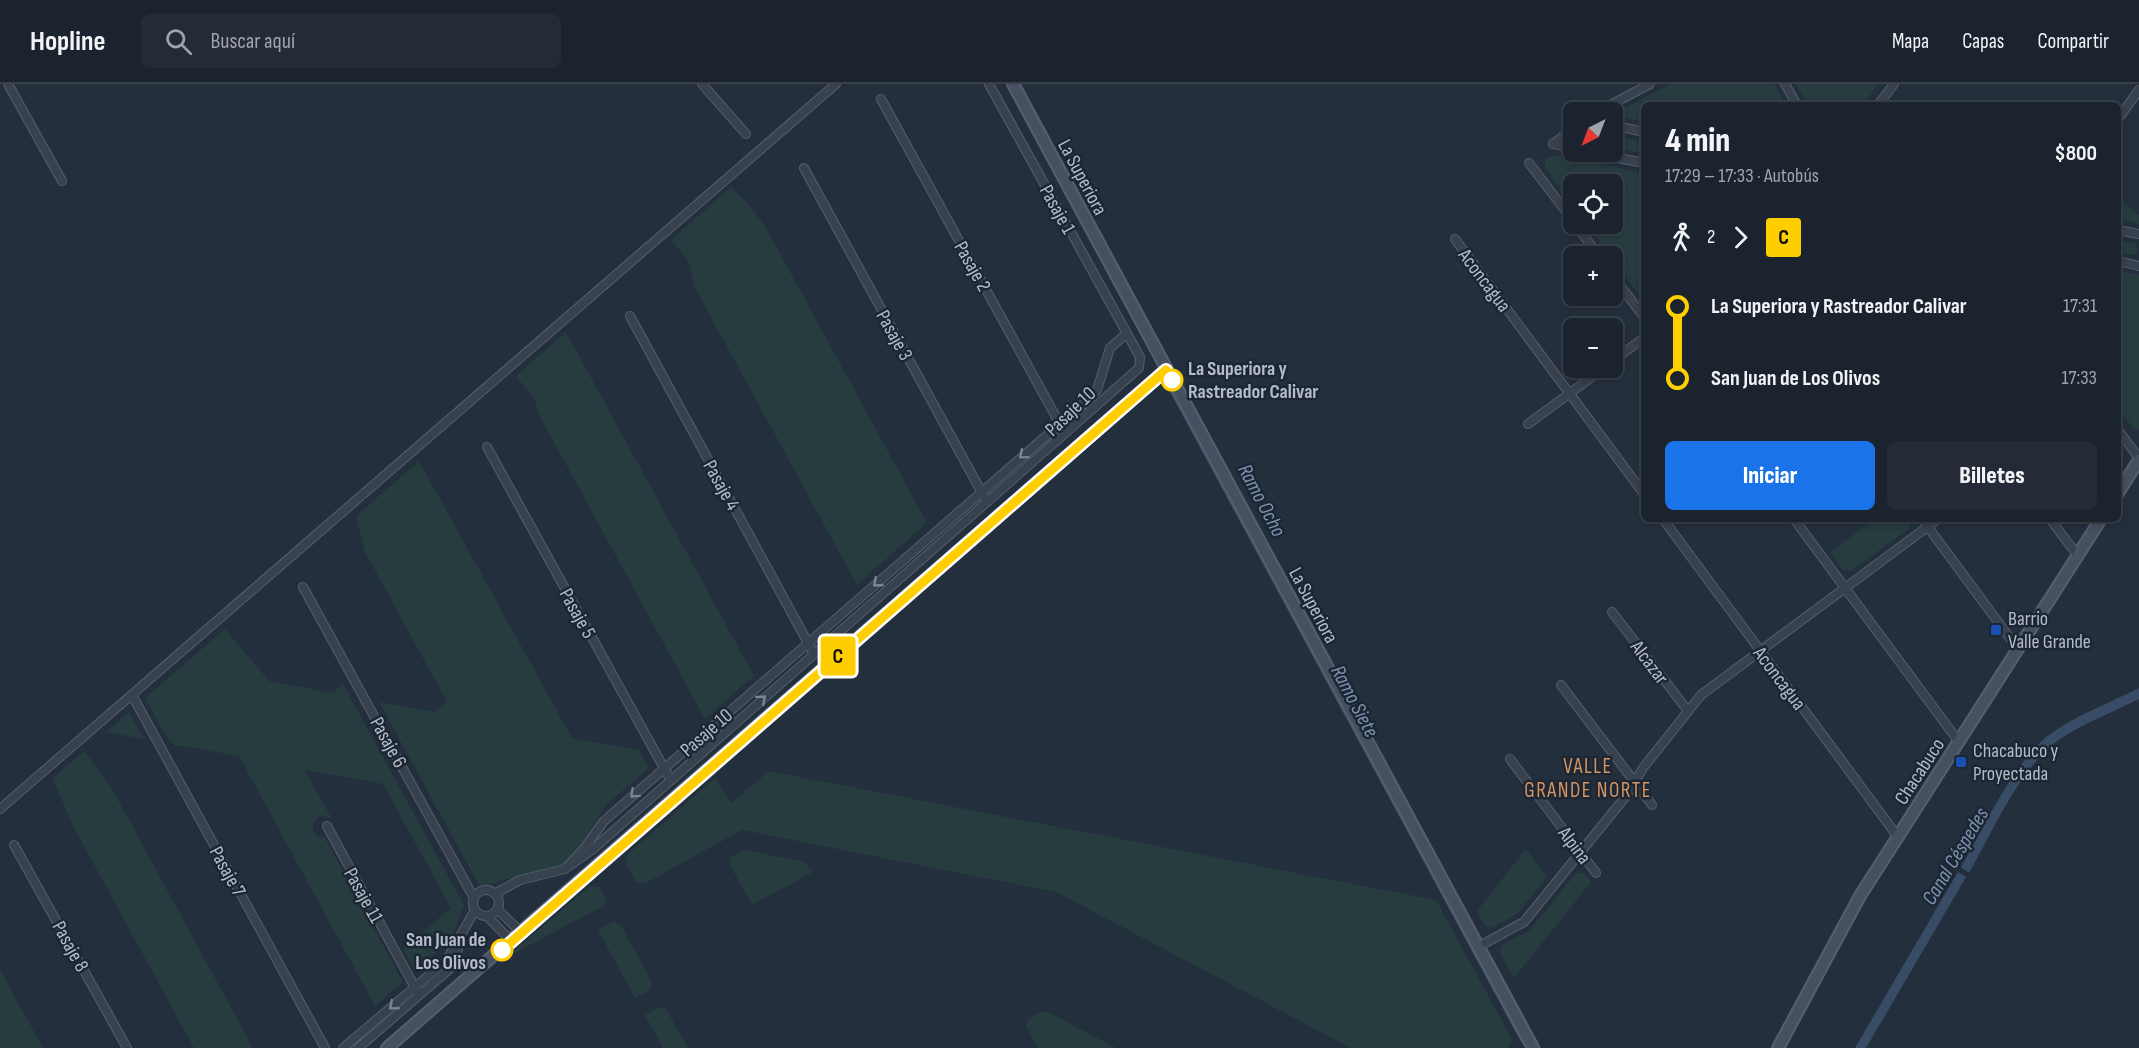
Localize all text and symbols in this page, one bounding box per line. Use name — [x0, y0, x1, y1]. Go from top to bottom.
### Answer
search box — [141, 14, 561, 68]
text: Hopline — [30, 25, 105, 58]
icon: search — [162, 25, 195, 58]
text: Buscar aquí — [210, 28, 295, 55]
text: Mapa — [1892, 29, 1929, 54]
text: Capas — [1962, 29, 2004, 54]
text: Compartir — [2037, 29, 2109, 54]
north arrow — [1563, 102, 1623, 162]
map controls — [1563, 102, 1623, 378]
text: 4 min — [1665, 121, 1730, 161]
street label: La Superiora — [1052, 135, 1112, 219]
text: $800 — [2054, 140, 2097, 167]
text: 17:29 – 17:33 · Autobús — [1665, 164, 1819, 188]
button: locate — [1563, 174, 1623, 234]
street label: Pasaje 1 — [1034, 181, 1080, 238]
icon: walk — [1665, 221, 1698, 254]
icon: forward — [1724, 221, 1757, 254]
text: 2 — [1707, 225, 1715, 249]
text: C — [1778, 225, 1789, 250]
street label: Pasaje 2 — [949, 237, 996, 296]
street label: Aconcagua — [1452, 243, 1516, 317]
button: + — [1563, 246, 1623, 306]
text: La Superiora y Rastreador Calivar — [1711, 293, 1967, 320]
text: 17:31 — [2063, 294, 2097, 318]
street label: Pasaje 3 — [871, 306, 918, 365]
button: − — [1563, 318, 1623, 378]
place label: La Superiora y Rastreador Calivar — [1188, 357, 1319, 404]
text: San Juan de Los Olivos — [1711, 365, 1880, 392]
text: 17:33 — [2062, 366, 2097, 390]
marker: La Superiora y Rastreador Calivar — [1161, 369, 1183, 391]
street label: Pasaje 10 — [1040, 382, 1101, 442]
button: Iniciar — [1665, 441, 1875, 510]
button: Billetes — [1887, 441, 2097, 510]
one-way arrow — [1019, 448, 1030, 459]
street label: Pasaje 4 — [698, 456, 745, 515]
water label: Ramo Ocho — [1232, 460, 1291, 541]
street label: La Superiora — [1283, 563, 1343, 647]
one-way arrow — [873, 576, 883, 587]
street label: Pasaje 5 — [554, 584, 601, 643]
place label: Barrio Valle Grande — [2008, 607, 2091, 654]
marker: Barrio Valle Grande — [1989, 623, 2003, 637]
street label: Alcazar — [1624, 635, 1674, 689]
line badge: C — [818, 636, 858, 676]
street label: Aconcagua — [1747, 641, 1811, 715]
text: C — [833, 644, 843, 669]
water label: Ramo Siete — [1325, 661, 1384, 742]
one-way arrow — [755, 695, 766, 706]
street label: Pasaje 10 — [676, 704, 738, 762]
street label: Pasaje 6 — [364, 713, 412, 772]
street label: Chacabuco — [1890, 734, 1950, 809]
place label: Chacabuco y Proyectada — [1973, 739, 2058, 786]
district label: VALLE GRANDE NORTE — [1524, 754, 1652, 803]
marker: Chacabuco y Proyectada — [1954, 755, 1968, 769]
one-way arrow — [631, 787, 641, 798]
water label: Canal Céspedes — [1917, 803, 1995, 909]
street label: Alpina — [1552, 821, 1596, 869]
street label: Pasaje 7 — [204, 842, 251, 901]
street label: Pasaje 11 — [338, 864, 388, 927]
street label: Pasaje 8 — [46, 917, 94, 976]
place label: San Juan de Los Olivos — [406, 928, 486, 975]
marker: San Juan de Los Olivos — [491, 939, 513, 961]
one-way arrow — [389, 999, 400, 1010]

